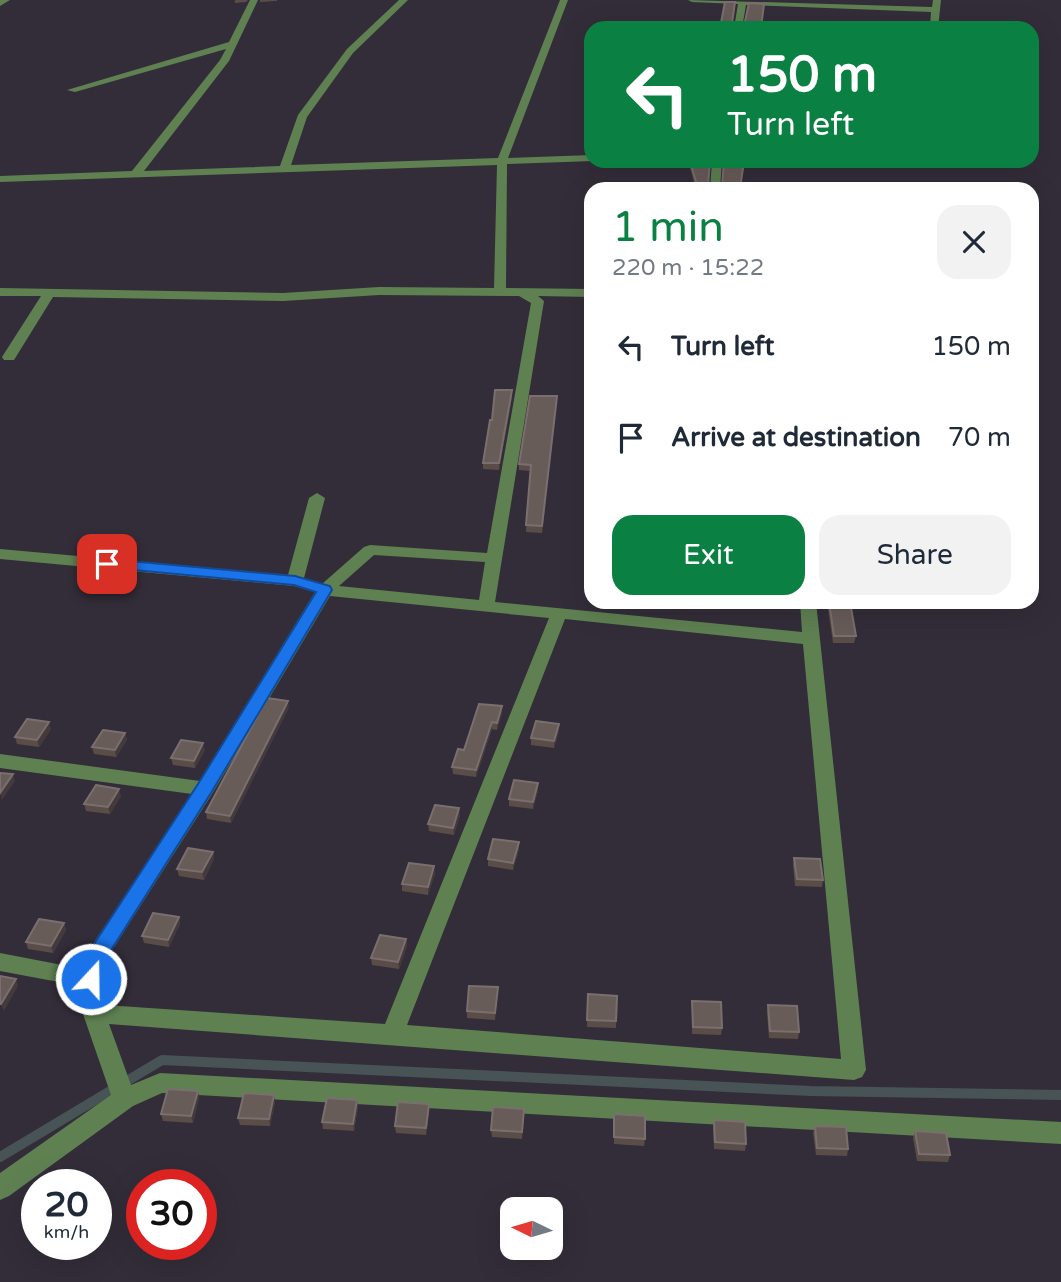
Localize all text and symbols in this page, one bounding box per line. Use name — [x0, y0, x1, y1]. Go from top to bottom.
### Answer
text: 150 m — [727, 46, 877, 105]
icon: left — [612, 49, 703, 140]
text: Turn left — [727, 106, 854, 144]
text: 1 min — [612, 202, 724, 253]
button: close — [937, 205, 1011, 279]
text: 220 m · 15:22 — [612, 254, 764, 282]
icon: left — [612, 328, 650, 366]
text: Turn left — [671, 331, 774, 362]
text: 150 m — [931, 331, 1011, 362]
icon: arrive — [612, 419, 650, 457]
text: Arrive at destination — [671, 422, 921, 453]
text: 70 m — [948, 422, 1011, 453]
button: Exit — [612, 515, 805, 595]
button: Share — [819, 515, 1011, 595]
pin — [77, 534, 137, 594]
icon: arrive — [88, 545, 126, 583]
position arrow — [54, 942, 128, 1016]
speed limit sign: 30 — [126, 1169, 217, 1260]
text: 20 — [45, 1184, 88, 1226]
north arrow — [500, 1197, 564, 1260]
map controls — [500, 1197, 563, 1260]
text: km/h — [44, 1221, 89, 1243]

